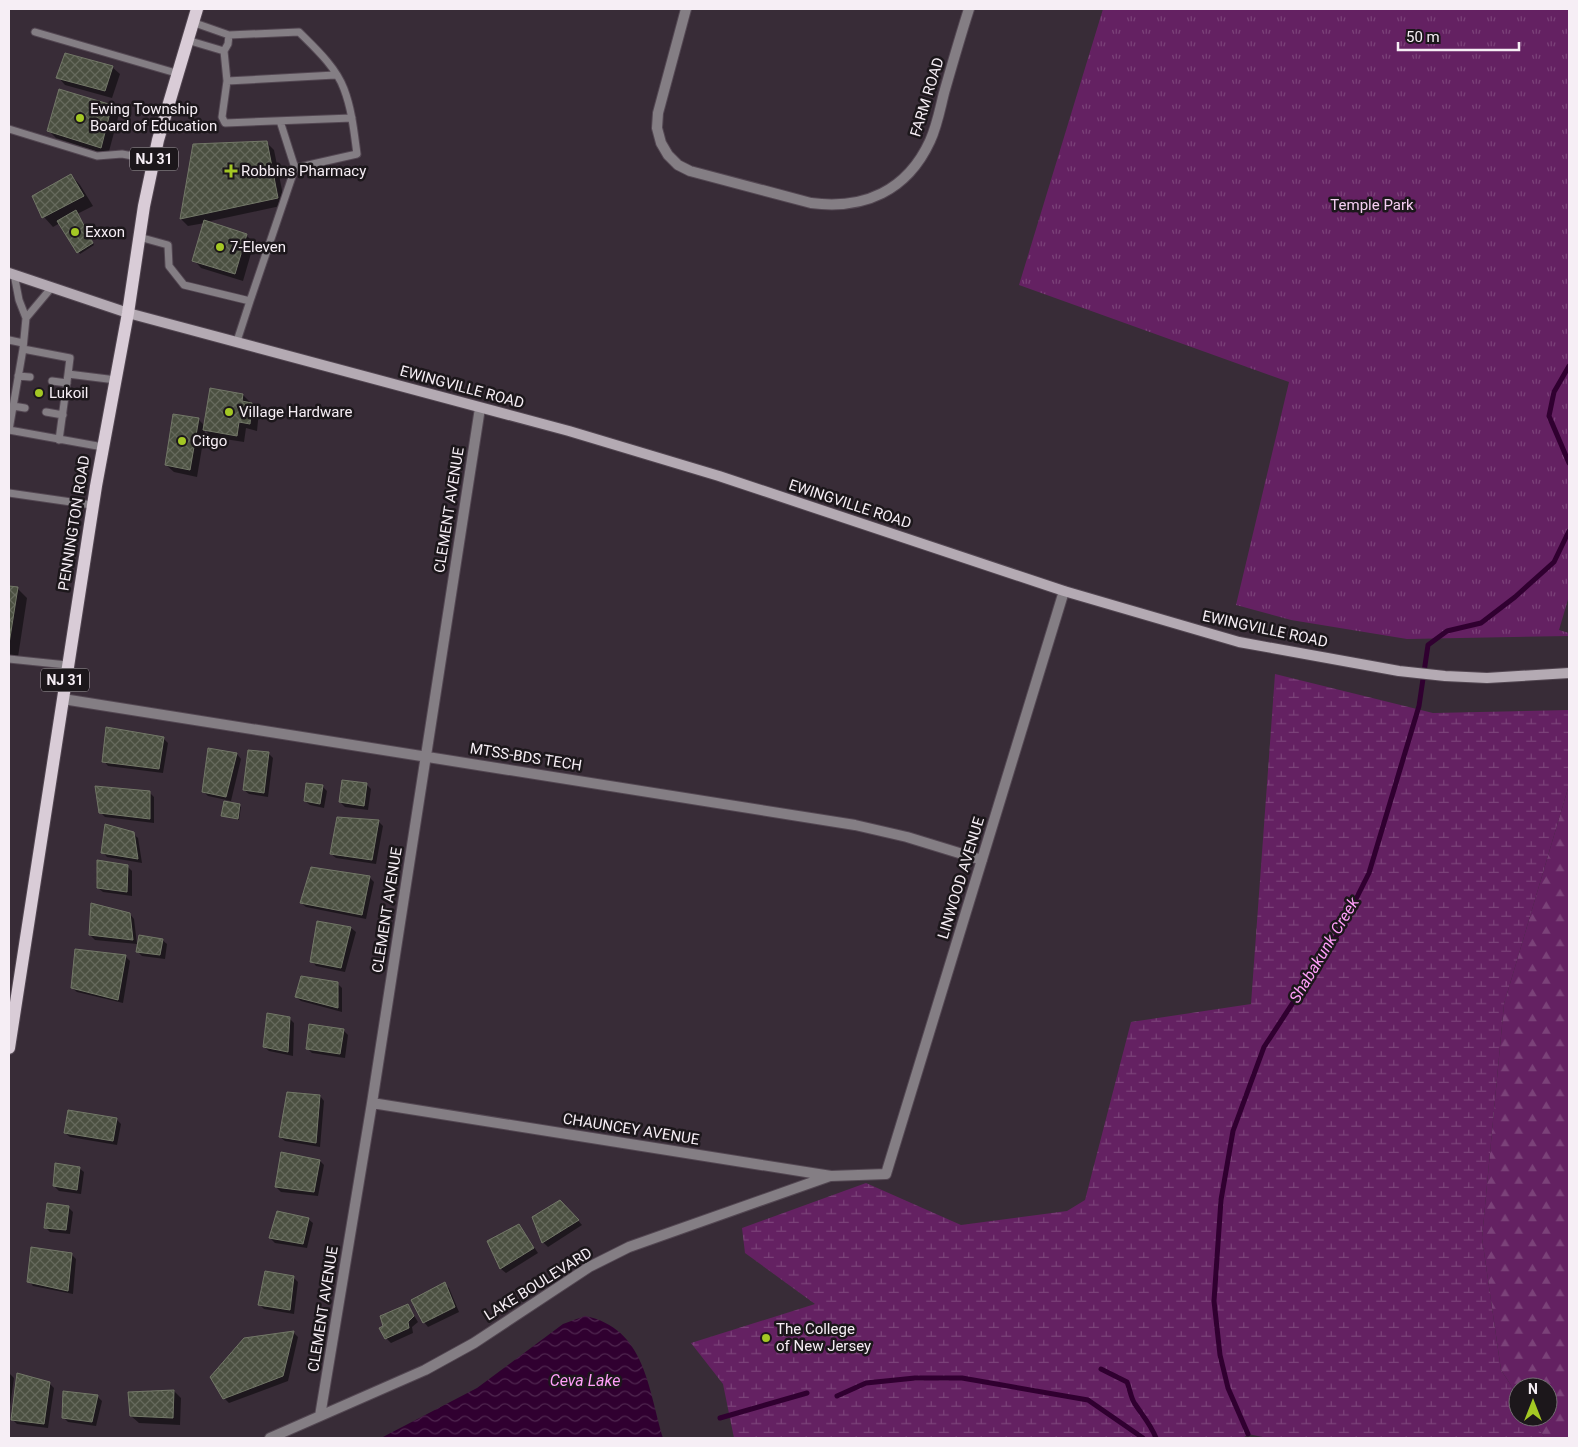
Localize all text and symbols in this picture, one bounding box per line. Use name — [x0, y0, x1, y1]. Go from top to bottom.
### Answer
scale bar — [1398, 20, 1519, 52]
text: 50 m — [1406, 28, 1440, 46]
street label: FARM ROAD — [906, 55, 948, 139]
place label: Ewing Township Board of Education — [90, 100, 217, 135]
marker: Ewing Township Board of Education — [74, 112, 86, 124]
road number: NJ 31 — [130, 148, 178, 170]
place label: Robbins Pharmacy — [241, 162, 366, 180]
marker: Robbins Pharmacy — [225, 165, 237, 177]
park label: Temple Park — [1330, 196, 1414, 214]
place label: Exxon — [85, 223, 125, 241]
marker: Exxon — [69, 226, 81, 238]
place label: 7-Eleven — [230, 238, 286, 256]
marker: 7-Eleven — [214, 241, 226, 253]
street label: EWINGVILLE ROAD — [398, 362, 526, 412]
place label: Lukoil — [49, 384, 88, 402]
marker: Lukoil — [33, 387, 45, 399]
place label: Village Hardware — [239, 403, 352, 421]
marker: Village Hardware — [223, 406, 235, 418]
place label: Citgo — [192, 432, 227, 450]
marker: Citgo — [176, 435, 188, 447]
street label: CLEMENT AVENUE — [430, 445, 468, 574]
street label: PENNINGTON ROAD — [54, 454, 94, 592]
street label: EWINGVILLE ROAD — [786, 476, 914, 532]
street label: EWINGVILLE ROAD — [1201, 607, 1329, 651]
road number: NJ 31 — [41, 668, 89, 692]
street label: MTSS-BDS TECH — [469, 739, 583, 775]
street label: LINWOOD AVENUE — [934, 814, 988, 941]
street label: CLEMENT AVENUE — [368, 845, 406, 974]
water label: Shabakunk Creek — [1285, 893, 1364, 1006]
street label: CHAUNCEY AVENUE — [561, 1109, 701, 1149]
street label: CLEMENT AVENUE — [304, 1244, 342, 1373]
street label: LAKE BOULEVARD — [481, 1244, 595, 1324]
place label: The College of New Jersey — [776, 1320, 871, 1355]
marker: The College of New Jersey — [760, 1332, 772, 1344]
water label: Ceva Lake — [550, 1371, 620, 1390]
north arrow — [1508, 1377, 1558, 1427]
text: N — [1528, 1381, 1538, 1397]

